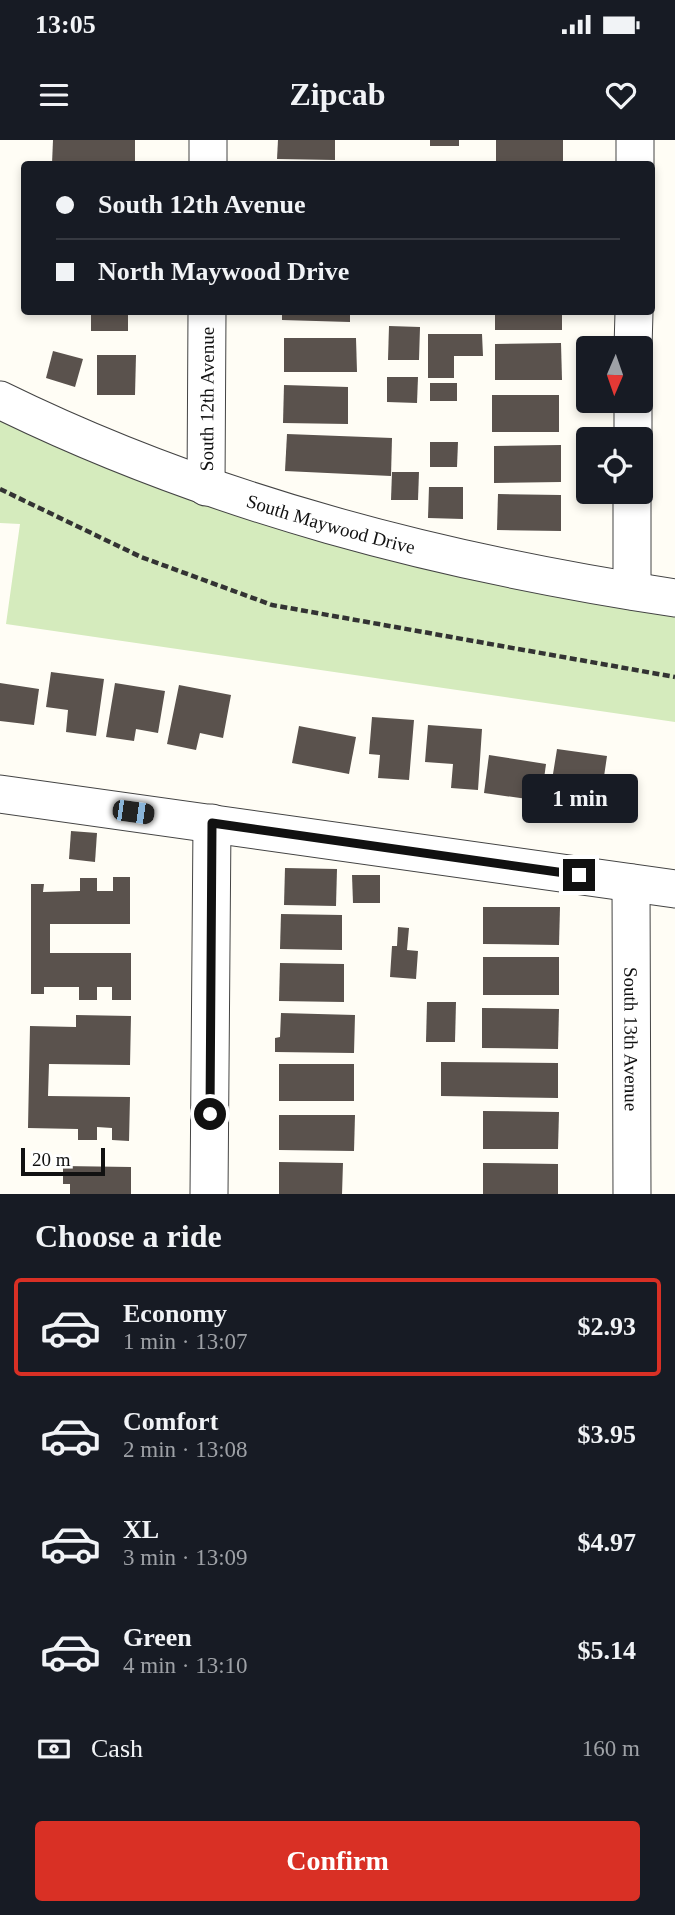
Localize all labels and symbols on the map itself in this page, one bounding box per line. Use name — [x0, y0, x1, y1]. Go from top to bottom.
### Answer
street label: South 12th Avenue — [196, 327, 217, 471]
north arrow — [576, 336, 653, 413]
street label: South Maywood Drive — [244, 490, 417, 557]
callout: 1 min — [521, 774, 637, 822]
car — [111, 799, 156, 825]
route end — [563, 859, 595, 891]
street label: South 13th Avenue — [621, 967, 642, 1111]
route start — [194, 1098, 226, 1130]
scale bar — [21, 1145, 105, 1177]

